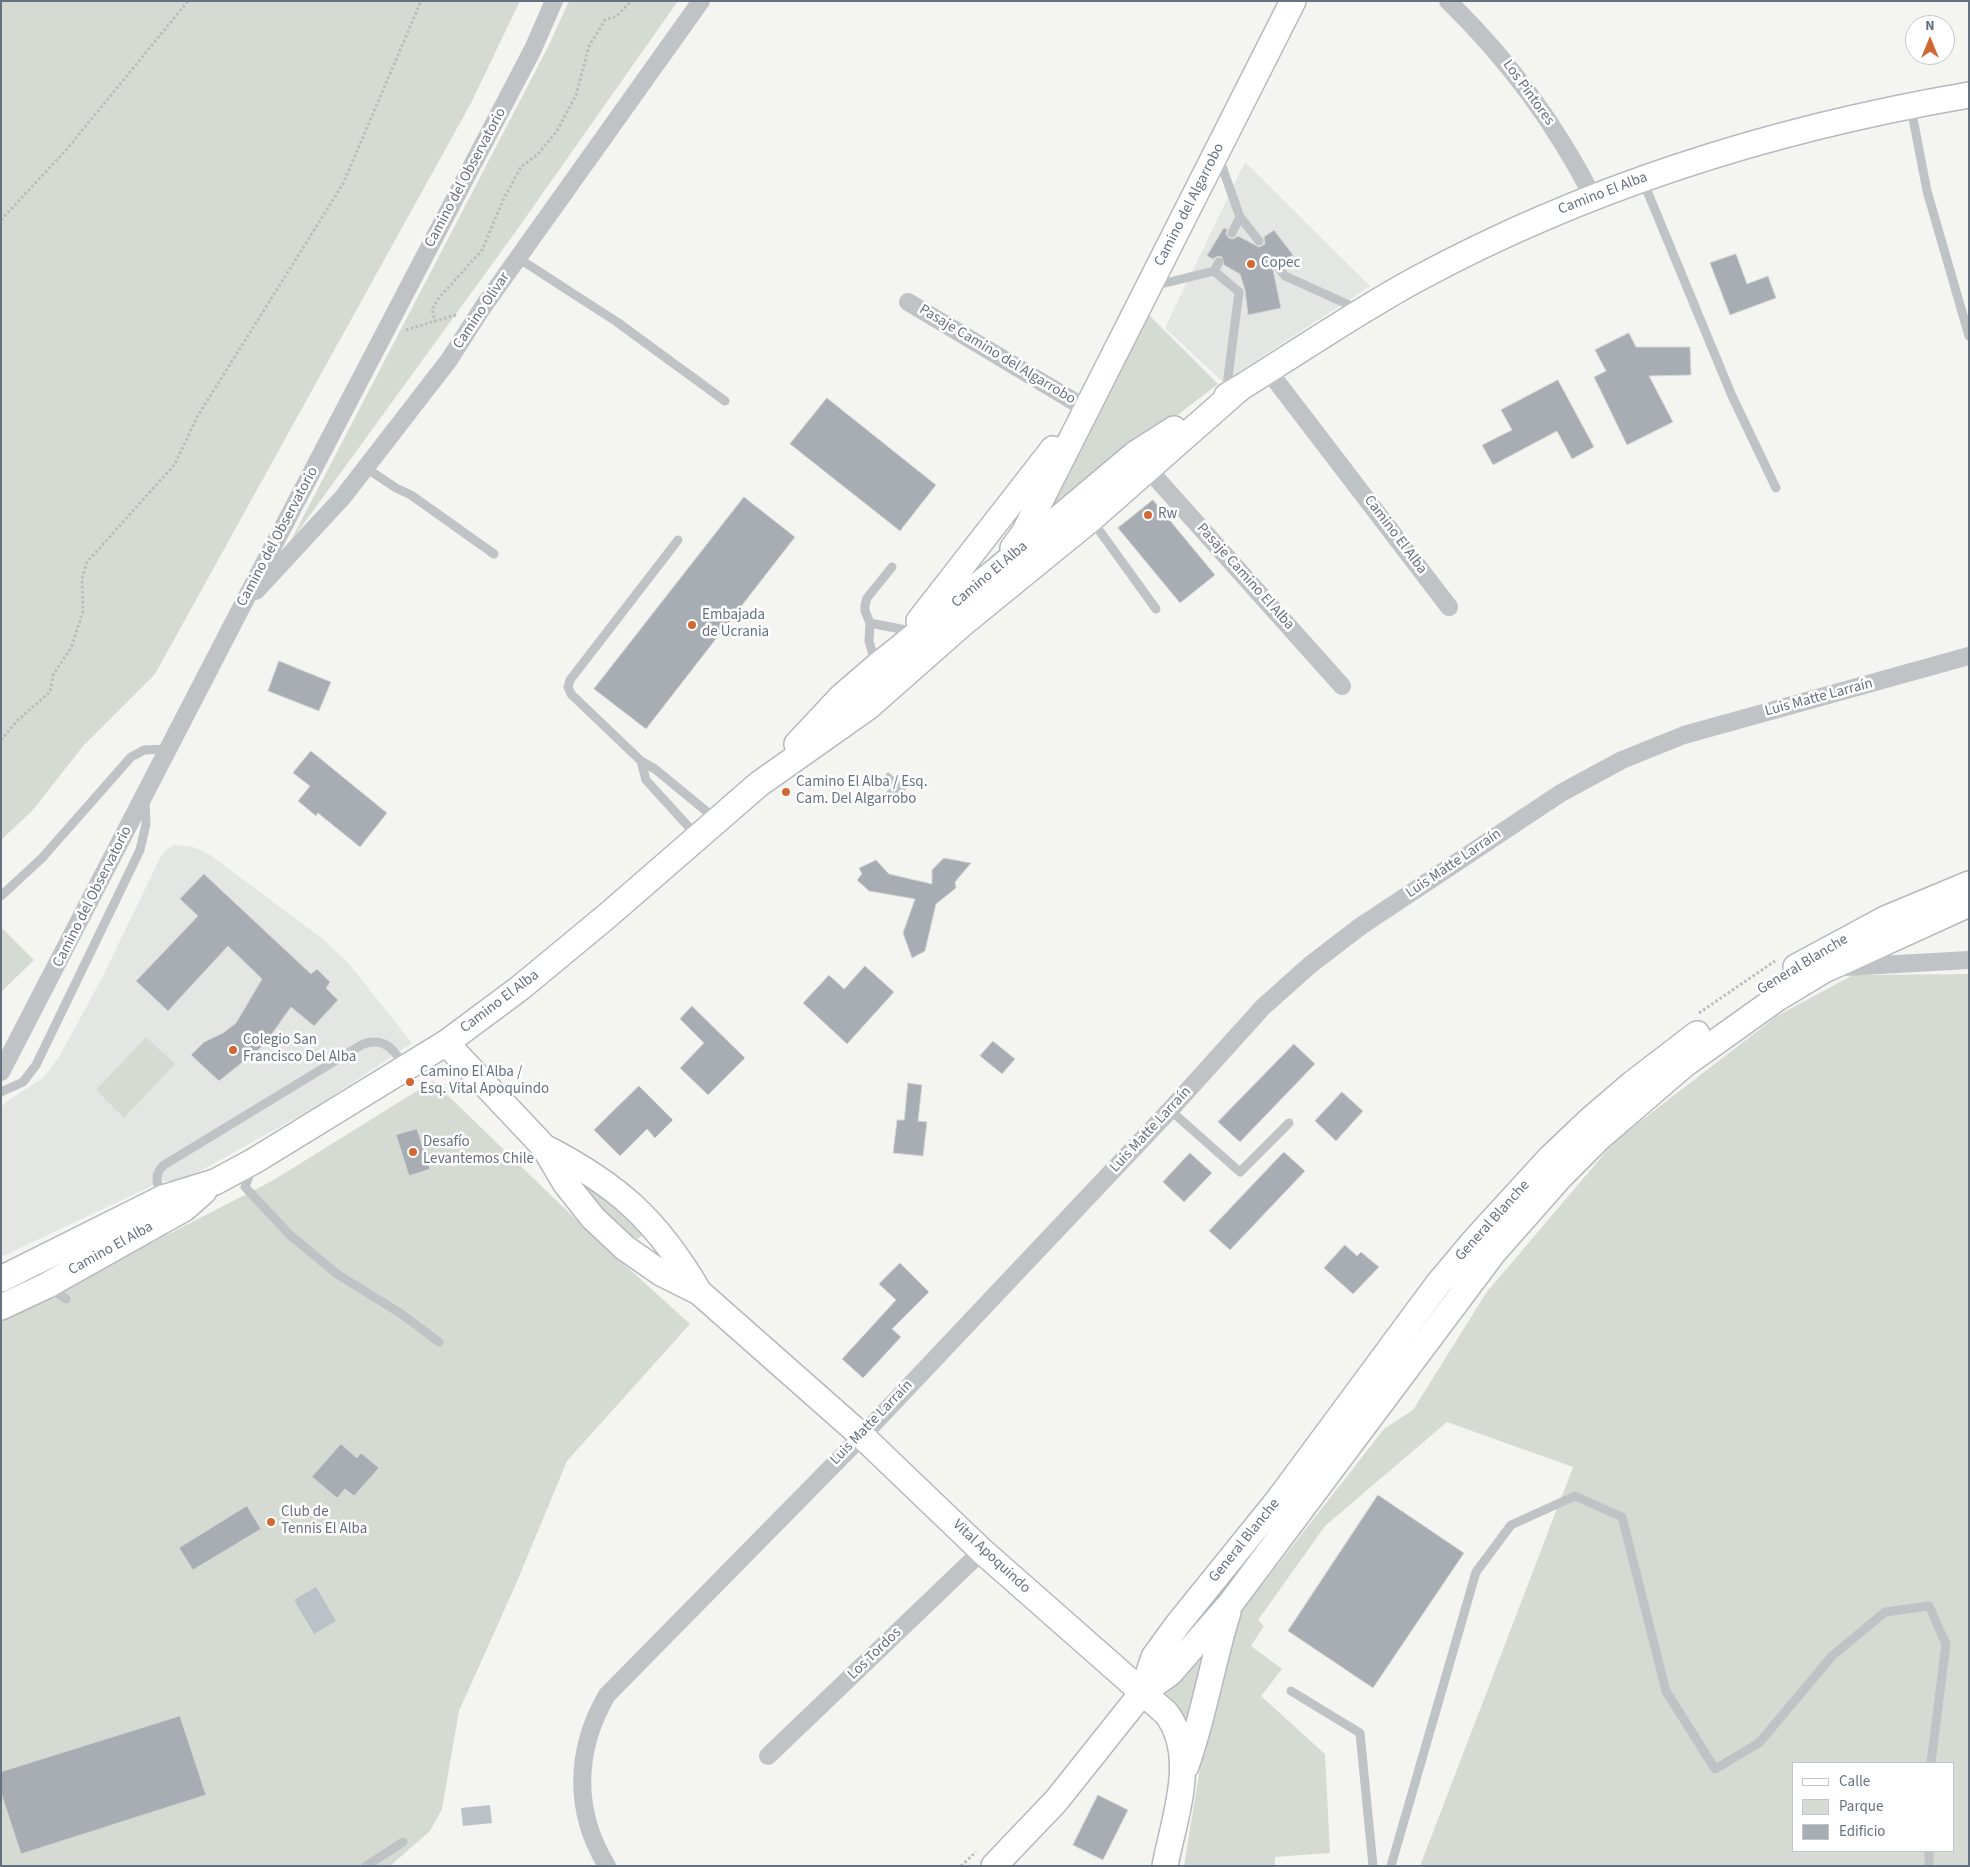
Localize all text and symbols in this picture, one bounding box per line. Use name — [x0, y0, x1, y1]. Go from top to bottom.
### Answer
north arrow — [1905, 15, 1955, 65]
text: N — [1925, 16, 1935, 36]
street label: Los Pintores — [1498, 57, 1558, 129]
street label: Camino del Observatorio — [421, 105, 511, 251]
street label: Camino del Algarrobo — [1151, 140, 1229, 270]
street label: Camino El Alba — [1556, 169, 1650, 219]
place label: Copec — [1261, 255, 1300, 273]
marker: Copec — [1245, 258, 1257, 270]
street label: Camino Olivar — [450, 269, 514, 353]
street label: Pasaje Camino del Algarrobo — [916, 301, 1078, 409]
street label: Camino del Observatorio — [233, 464, 323, 610]
street label: Camino El Alba — [1360, 492, 1430, 578]
place label: Rw — [1158, 506, 1177, 524]
marker: Rw — [1142, 509, 1154, 521]
street label: Pasaje Camino El Alba — [1192, 520, 1298, 634]
street label: Camino El Alba — [948, 538, 1032, 612]
place label: Embajada de Ucrania — [702, 607, 769, 642]
marker: Embajada de Ucrania — [686, 619, 698, 631]
street label: Luis Matte Larraín — [1763, 675, 1875, 721]
place label: Camino El Alba / Esq. Cam. Del Algarrobo — [796, 774, 927, 809]
marker: Camino El Alba / Esq. Cam. Del Algarrobo — [780, 786, 792, 798]
street label: Camino del Observatorio — [50, 824, 136, 970]
street label: Luis Matte Larraín — [1403, 826, 1505, 902]
street label: General Blanche — [1754, 931, 1852, 999]
street label: Camino El Alba — [457, 967, 543, 1037]
place label: Colegio San Francisco Del Alba — [243, 1032, 356, 1067]
marker: Colegio San Francisco Del Alba — [227, 1044, 239, 1056]
place label: Camino El Alba / Esq. Vital Apoquindo — [420, 1064, 549, 1099]
marker: Camino El Alba / Esq. Vital Apoquindo — [404, 1076, 416, 1088]
street label: Luis Matte Larraín — [1107, 1083, 1195, 1177]
place label: Desafío Levantemos Chile — [423, 1134, 534, 1169]
marker: Desafío Levantemos Chile — [407, 1146, 419, 1158]
street label: General Blanche — [1452, 1177, 1534, 1265]
street label: Camino El Alba — [66, 1218, 156, 1280]
street label: Luis Matte Larraín — [827, 1377, 917, 1469]
street label: General Blanche — [1206, 1496, 1284, 1586]
place label: Club de Tennis El Alba — [281, 1504, 367, 1539]
marker: Club de Tennis El Alba — [265, 1516, 277, 1528]
street label: Vital Apoquindo — [948, 1516, 1034, 1598]
street label: Los Tordos — [844, 1624, 906, 1684]
legend — [1792, 1762, 1955, 1852]
text: Calle — [1839, 1771, 1870, 1792]
text: Parque — [1839, 1796, 1883, 1817]
text: Edificio — [1839, 1821, 1886, 1842]

